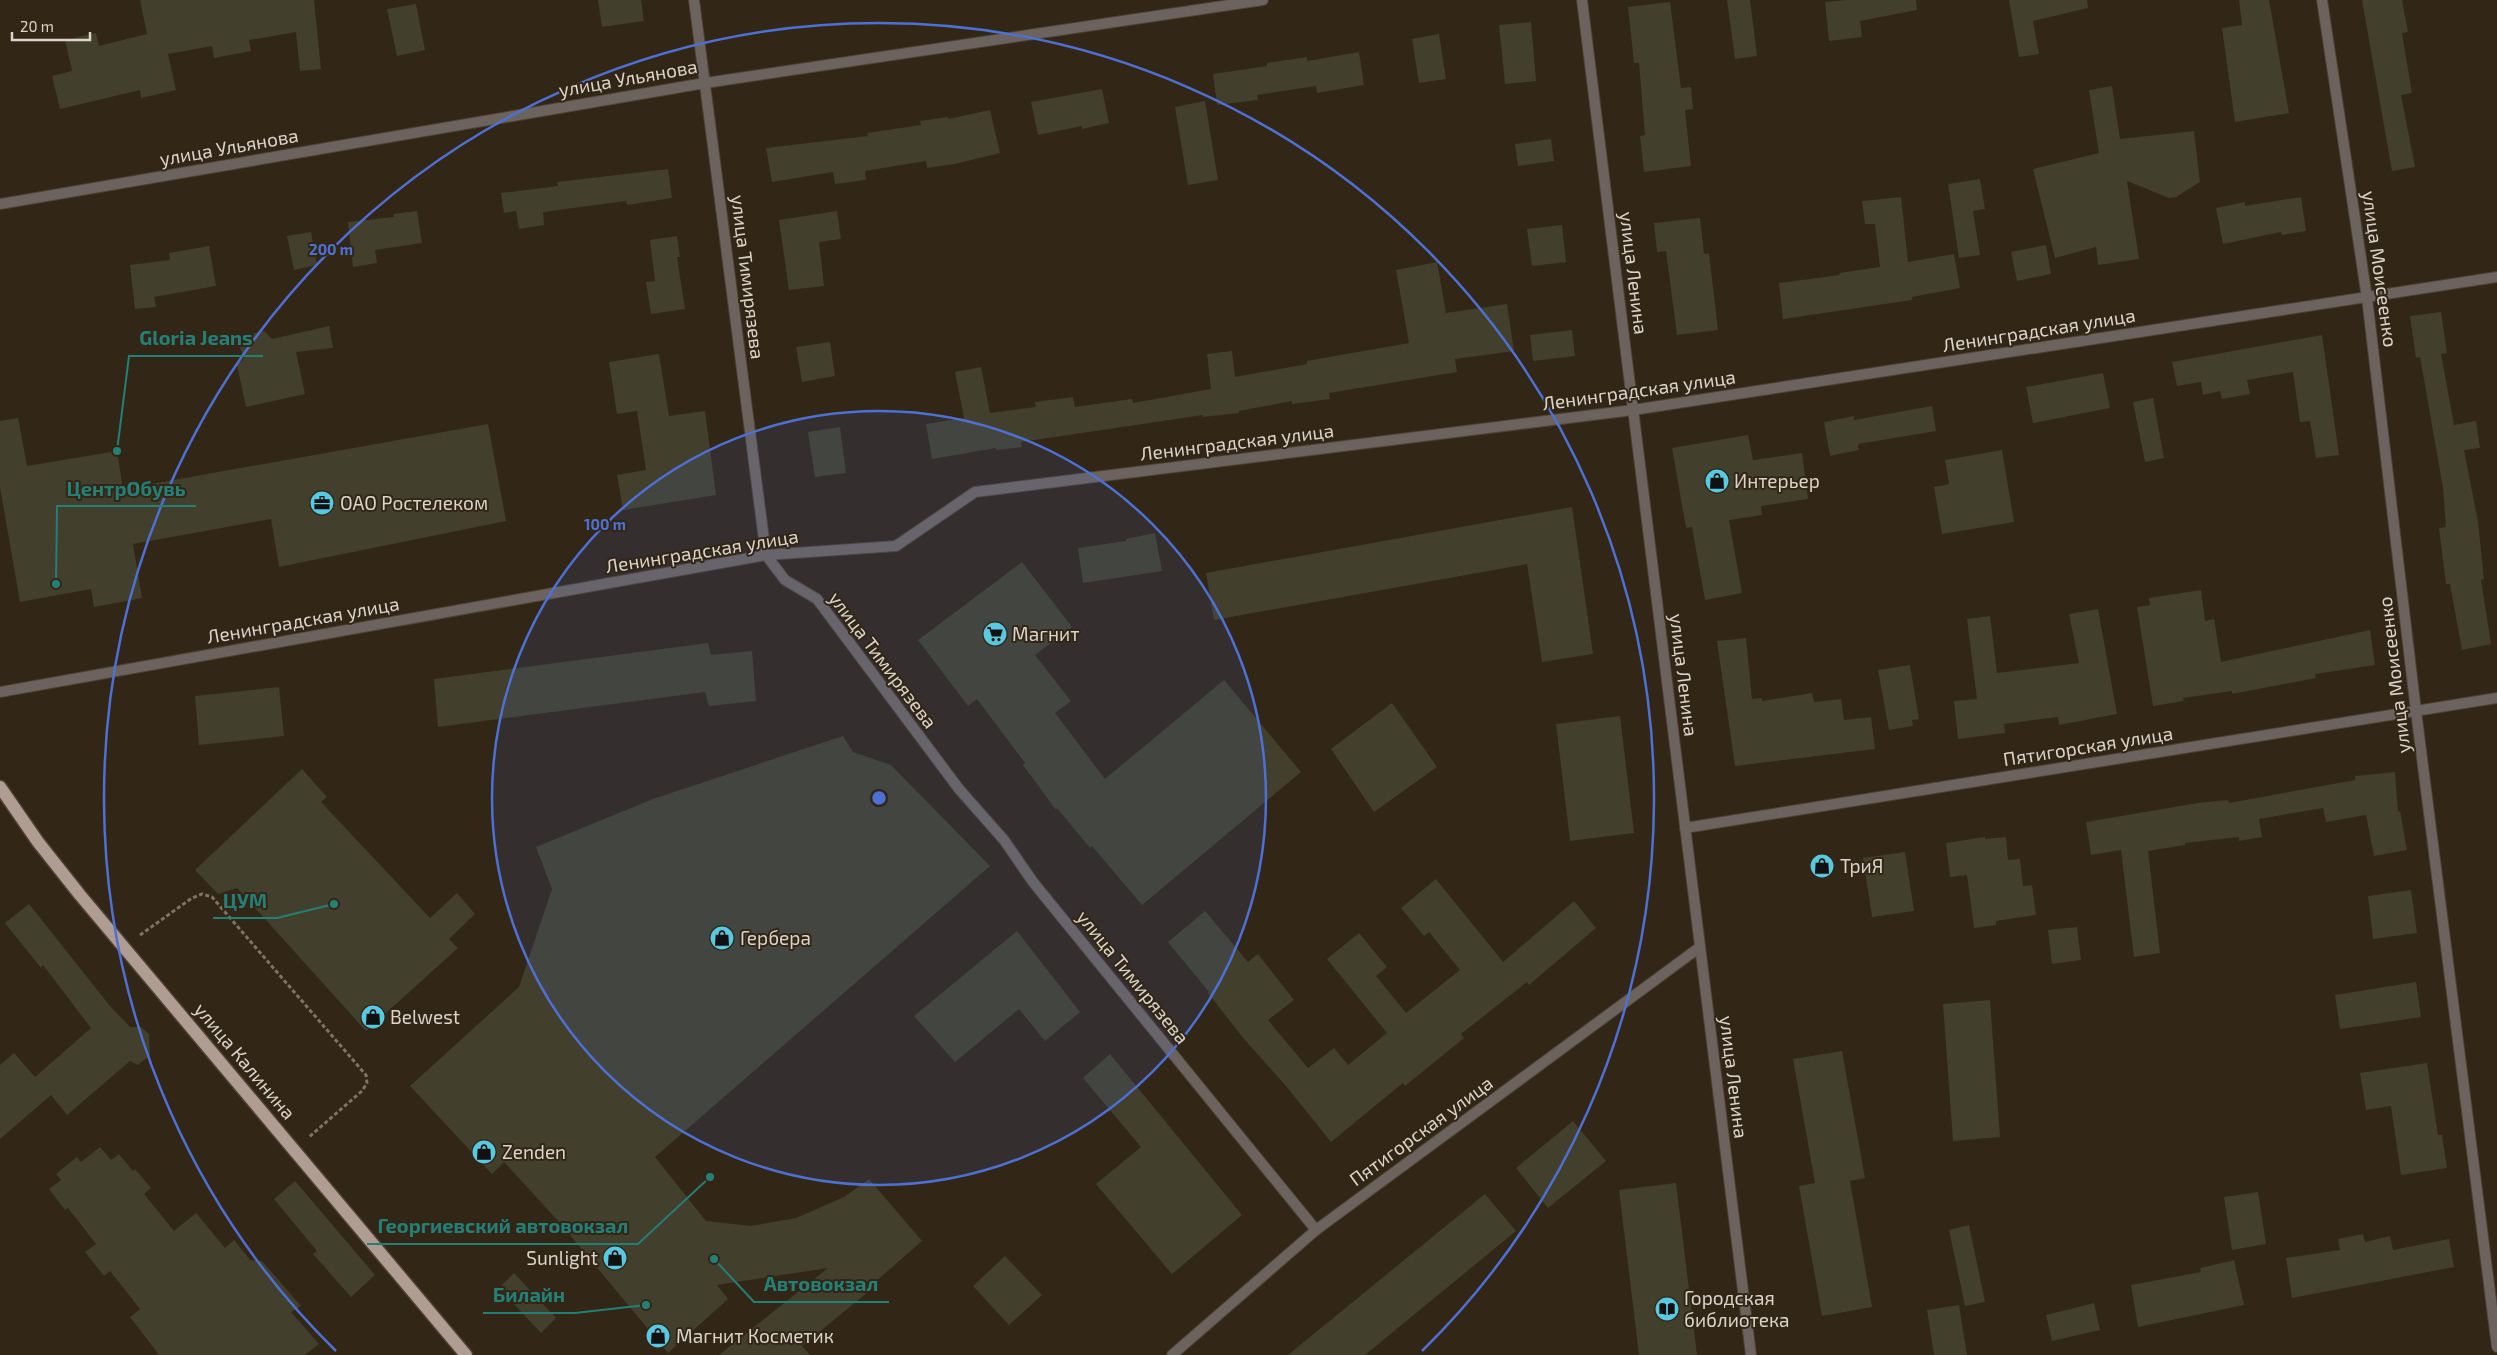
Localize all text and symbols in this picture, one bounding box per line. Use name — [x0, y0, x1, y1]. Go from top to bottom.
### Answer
scale bar — [12, 10, 90, 42]
text: 20 m — [20, 17, 54, 35]
street label: улица Ульянова — [557, 54, 699, 102]
street label: улица Ульянова — [158, 123, 300, 171]
street label: улица Моисеенко — [2357, 189, 2403, 349]
street label: улица Тимирязева — [726, 193, 770, 361]
street label: улица Ленина — [1615, 210, 1653, 336]
text: 200 m — [309, 240, 353, 258]
street label: Ленинградская улица — [1941, 303, 2137, 357]
callout: Gloria Jeans — [129, 321, 263, 356]
text: Gloria Jeans — [139, 325, 253, 349]
street label: Ленинградская улица — [1541, 365, 1737, 415]
street label: Ленинградская улица — [1139, 418, 1335, 466]
shop icon: Интерьер — [1704, 468, 1730, 494]
place label: Интерьер — [1734, 469, 1820, 492]
callout: ЦентрОбувь — [57, 471, 196, 506]
text: ЦентрОбувь — [66, 476, 186, 500]
office icon: ОАО Ростелеком — [309, 490, 335, 516]
place label: ОАО Ростелеком — [340, 491, 488, 514]
text: 100 m — [584, 515, 626, 533]
street label: Ленинградская улица — [604, 524, 800, 578]
street label: улица Тимирязева — [824, 587, 942, 733]
street label: Ленинградская улица — [205, 591, 401, 649]
street label: улица Моисеенко — [2372, 595, 2416, 755]
street label: улица Ленина — [1665, 612, 1703, 738]
supermarket icon: Магнит — [982, 621, 1008, 647]
place label: Магнит — [1012, 622, 1079, 645]
street label: Пятигорская улица — [2001, 721, 2175, 771]
centre of rings — [870, 789, 888, 807]
shop icon: ТриЯ — [1809, 853, 1835, 879]
place label: ТриЯ — [1840, 854, 1883, 877]
callout: ЦУМ — [213, 883, 277, 918]
text: ЦУМ — [223, 888, 267, 912]
street label: улица Тимирязева — [1072, 905, 1194, 1049]
shop icon: Гербера — [709, 925, 735, 951]
place label: Гербера — [740, 926, 811, 949]
street label: улица Калинина — [189, 998, 301, 1124]
shop icon: Belwest — [360, 1004, 386, 1030]
place label: Belwest — [390, 1005, 460, 1028]
street label: улица Ленина — [1715, 1014, 1753, 1140]
street label: Пятигорская улица — [1345, 1071, 1497, 1191]
shop icon: Zenden — [471, 1139, 497, 1165]
place label: Zenden — [502, 1140, 566, 1163]
callout: Георгиевский автовокзал — [367, 1209, 638, 1244]
text: Георгиевский автовокзал — [378, 1213, 628, 1237]
shop icon: Sunlight — [602, 1245, 628, 1271]
place label: Sunlight — [526, 1246, 598, 1269]
callout: Автовокзал — [754, 1267, 889, 1302]
text: Автовокзал — [764, 1271, 878, 1295]
callout: Билайн — [483, 1278, 575, 1313]
text: Билайн — [493, 1282, 565, 1306]
place label: Городская библиотека — [1684, 1286, 1790, 1331]
library icon: Городская библиотека — [1654, 1296, 1680, 1322]
shop icon: Магнит Косметик — [645, 1323, 671, 1349]
place label: Магнит Косметик — [676, 1324, 834, 1347]

